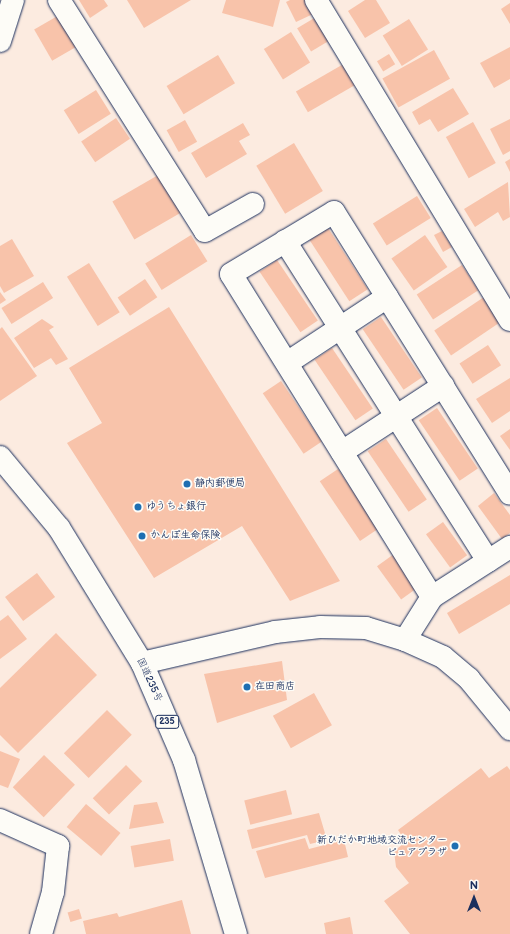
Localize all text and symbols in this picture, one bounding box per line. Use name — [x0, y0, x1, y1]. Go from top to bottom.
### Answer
place label: 静内郵便局 — [195, 478, 245, 490]
marker: 静内郵便局 — [182, 479, 192, 489]
place label: ゆうちょ銀行 — [146, 501, 206, 513]
marker: ゆうちょ銀行 — [133, 502, 143, 512]
place label: かんぽ生命保険 — [150, 530, 220, 542]
marker: かんぽ生命保険 — [137, 531, 147, 541]
street label: 国道235号 — [134, 656, 164, 704]
place label: 在田商店 — [255, 681, 295, 693]
marker: 在田商店 — [242, 682, 252, 692]
road number: 235 — [155, 715, 179, 729]
place label: 新ひだか町地域交流センター ピュアプラザ — [317, 834, 447, 858]
marker: 新ひだか町地域交流センター ピュアプラザ — [450, 841, 460, 851]
north arrow — [454, 878, 494, 918]
text: N — [470, 879, 478, 892]

